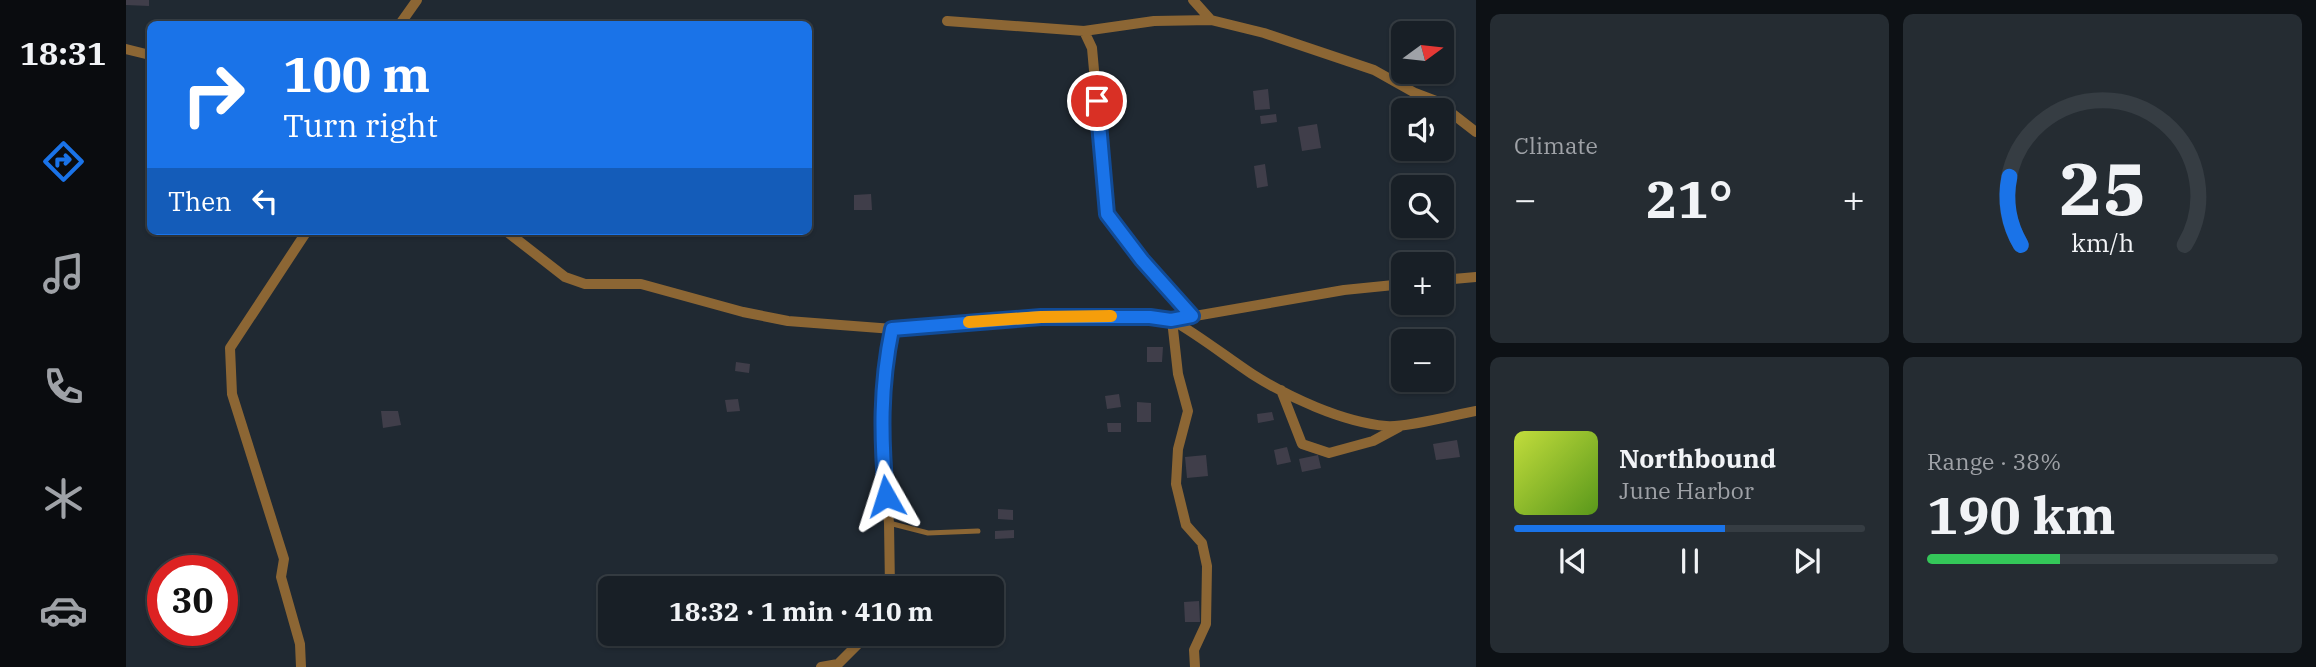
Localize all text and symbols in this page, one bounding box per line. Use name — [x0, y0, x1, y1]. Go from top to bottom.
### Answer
north arrow — [1391, 21, 1454, 84]
map controls — [1391, 21, 1454, 392]
text: 18:31 — [20, 32, 106, 74]
text: 100 m — [283, 42, 430, 105]
icon: right — [168, 49, 259, 140]
pin — [1067, 71, 1127, 131]
icon: arrive — [1078, 82, 1116, 120]
button: sound — [1391, 98, 1454, 161]
text: Turn right — [283, 104, 438, 146]
text: Climate — [1514, 130, 1598, 160]
icon: directions — [39, 137, 88, 186]
text: 25 — [2059, 140, 2146, 235]
text: 21° — [1646, 165, 1733, 232]
text: − — [1514, 174, 1537, 223]
text: + — [1842, 174, 1865, 223]
button: search — [1391, 175, 1454, 238]
icon: left — [246, 182, 284, 220]
text: Then — [168, 184, 232, 218]
text: km/h — [2071, 225, 2134, 258]
icon: music — [39, 249, 88, 298]
button: + — [1391, 252, 1454, 315]
button: − — [1391, 329, 1454, 392]
icon: phone — [39, 362, 88, 411]
text: Northbound — [1619, 441, 1776, 475]
text: Range · 38% — [1927, 446, 2061, 476]
position arrow — [849, 459, 923, 533]
icon: climate — [39, 474, 88, 523]
text: June Harbor — [1619, 475, 1754, 505]
text: 190 km — [1927, 481, 2116, 548]
icon: previous — [1554, 542, 1592, 580]
icon: pause — [1671, 542, 1709, 580]
icon: next — [1788, 542, 1826, 580]
speed limit sign: 30 — [147, 555, 238, 646]
icon: car — [39, 586, 88, 635]
text: 18:32 · 1 min · 410 m — [669, 594, 933, 628]

